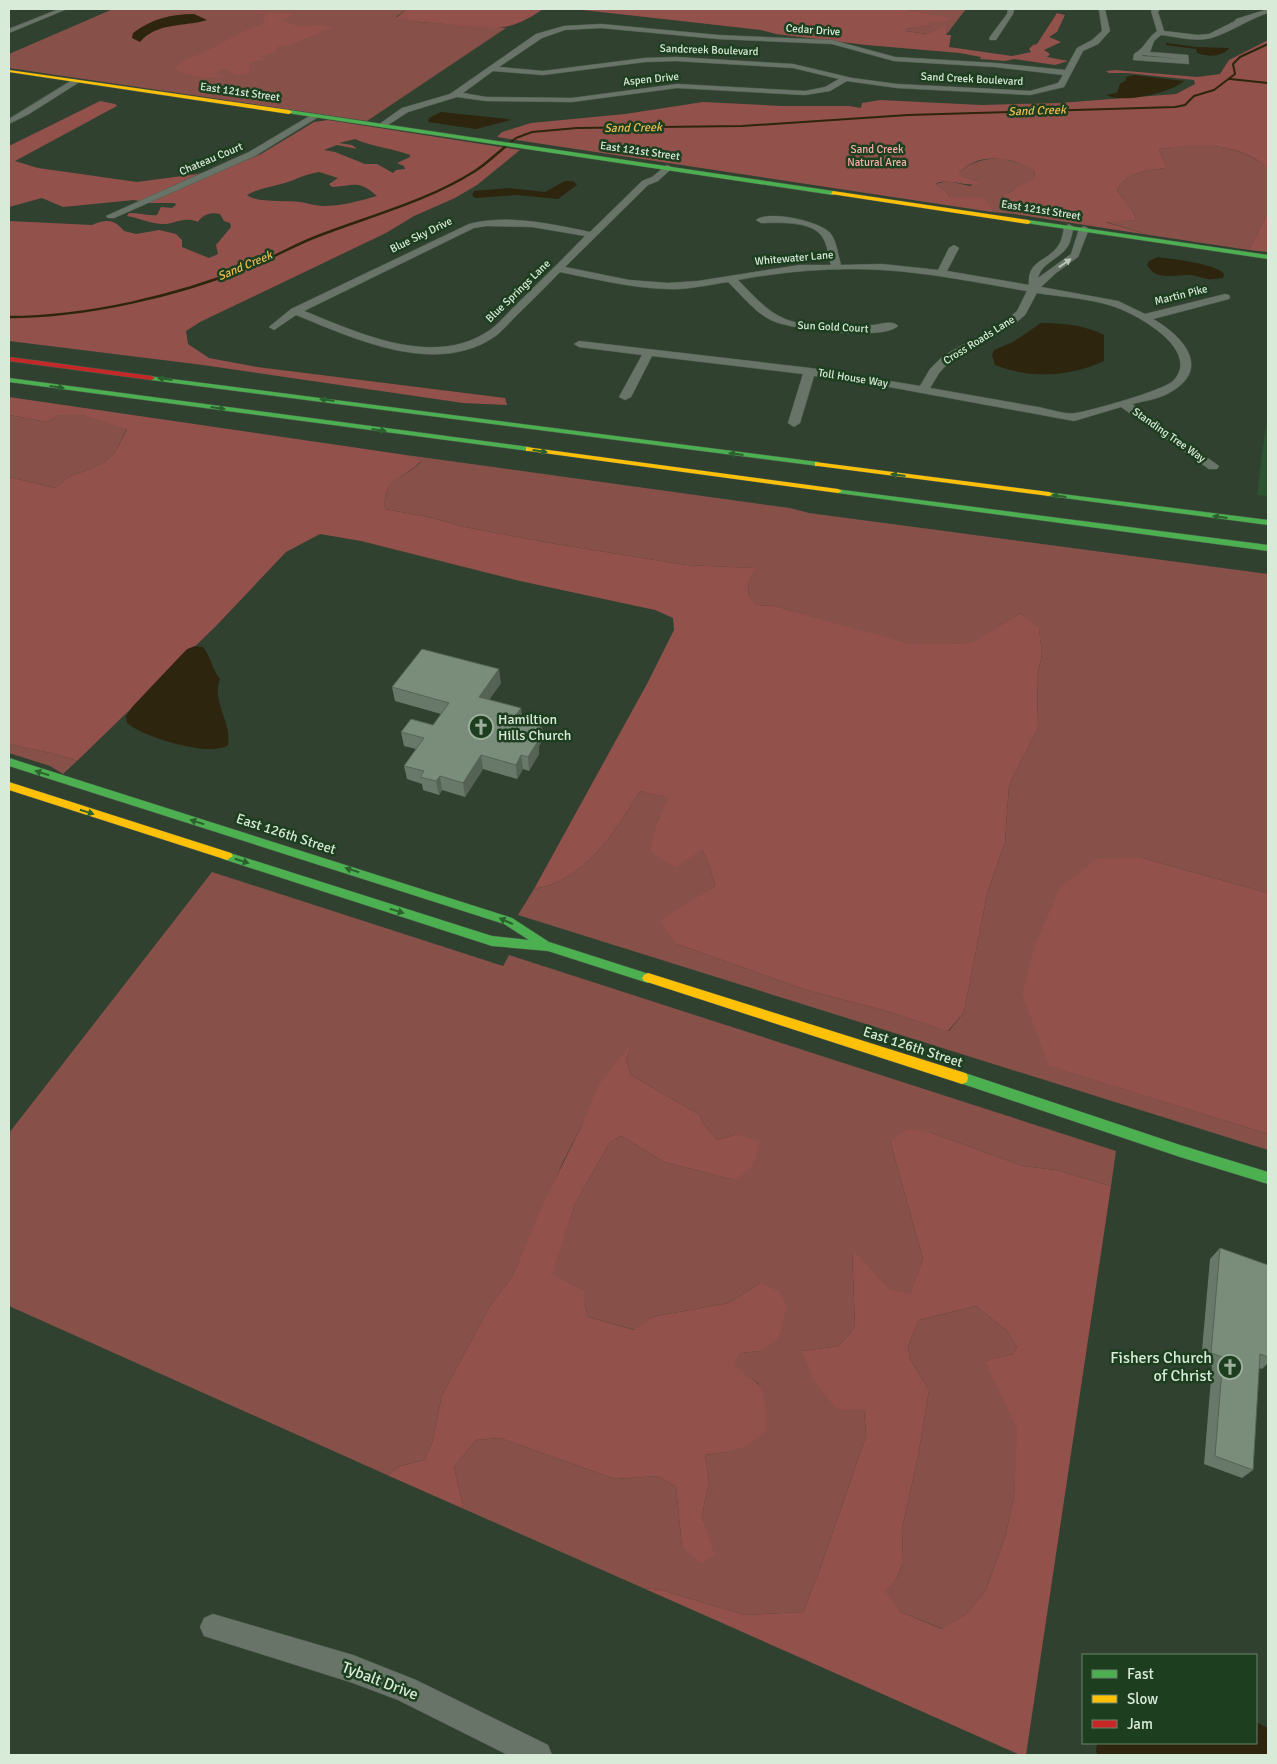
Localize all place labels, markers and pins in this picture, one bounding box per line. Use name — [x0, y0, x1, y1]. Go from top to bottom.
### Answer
place label: Hamiltion Hills Church — [498, 711, 571, 744]
church icon: Hamiltion Hills Church — [468, 714, 494, 740]
place label: Fishers Church of Christ — [1110, 1348, 1212, 1386]
church icon: Fishers Church of Christ — [1217, 1354, 1243, 1380]

